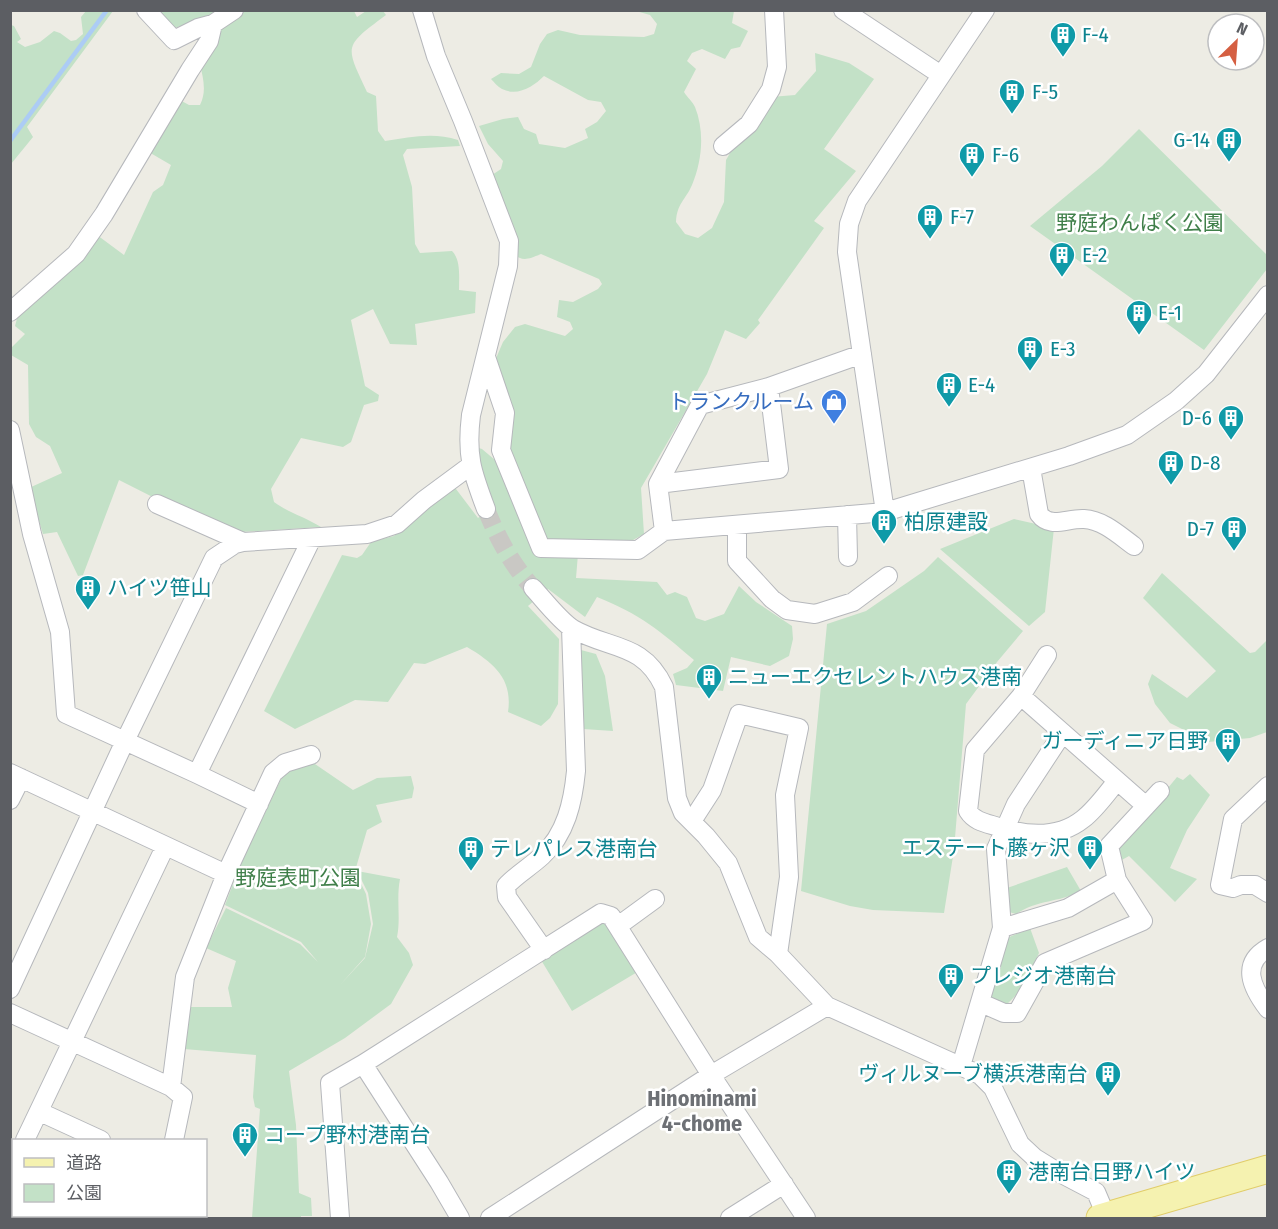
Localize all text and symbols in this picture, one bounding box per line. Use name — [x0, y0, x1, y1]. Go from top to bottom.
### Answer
north arrow — [1206, 12, 1266, 72]
text: N — [1234, 18, 1250, 39]
building icon: F-4 — [1048, 20, 1078, 58]
place label: F-4 — [1082, 22, 1109, 48]
building icon: F-5 — [997, 77, 1027, 115]
place label: F-5 — [1032, 79, 1058, 105]
building icon: G-14 — [1214, 125, 1244, 163]
place label: G-14 — [1173, 127, 1210, 153]
building icon: F-6 — [957, 140, 987, 178]
place label: F-6 — [992, 142, 1019, 168]
building icon: F-7 — [915, 202, 945, 240]
place label: F-7 — [950, 204, 974, 230]
park label: 野庭わんぱく公園 — [1056, 210, 1224, 236]
building icon: E-2 — [1047, 240, 1077, 278]
place label: E-2 — [1082, 242, 1107, 268]
building icon: E-1 — [1124, 298, 1154, 336]
place label: E-1 — [1158, 300, 1182, 326]
building icon: E-3 — [1015, 334, 1045, 372]
place label: E-3 — [1050, 336, 1075, 362]
building icon: E-4 — [934, 370, 964, 408]
place label: E-4 — [968, 372, 995, 398]
shop icon: トランクルーム — [819, 387, 849, 425]
place label: トランクルーム — [668, 389, 814, 415]
building icon: D-6 — [1216, 403, 1246, 441]
place label: D-6 — [1182, 405, 1212, 431]
building icon: D-8 — [1156, 448, 1186, 486]
place label: D-8 — [1190, 450, 1220, 476]
building icon: 柏原建設 — [869, 507, 899, 545]
place label: 柏原建設 — [904, 509, 988, 535]
building icon: D-7 — [1219, 514, 1249, 552]
place label: D-7 — [1187, 516, 1214, 542]
building icon: ハイツ笹山 — [73, 573, 103, 611]
place label: ハイツ笹山 — [107, 575, 212, 601]
building icon: ニューエクセレントハウス港南 — [694, 662, 724, 700]
place label: ニューエクセレントハウス港南 — [728, 664, 1022, 690]
building icon: ガーディニア日野 — [1213, 726, 1243, 764]
place label: ガーディニア日野 — [1041, 728, 1208, 754]
building icon: エステート藤ヶ沢 — [1075, 833, 1105, 871]
building icon: テレパレス港南台 — [456, 834, 486, 872]
place label: エステート藤ヶ沢 — [902, 835, 1070, 861]
place label: テレパレス港南台 — [490, 836, 658, 862]
park label: 野庭表町公園 — [235, 865, 361, 891]
building icon: プレジオ港南台 — [936, 961, 966, 999]
place label: プレジオ港南台 — [970, 963, 1117, 989]
building icon: ヴィルヌーブ横浜港南台 — [1093, 1059, 1123, 1097]
place label: ヴィルヌーブ横浜港南台 — [858, 1061, 1088, 1087]
district label: Hinominami 4-chome — [647, 1085, 757, 1137]
building icon: コープ野村港南台 — [230, 1120, 260, 1158]
place label: コープ野村港南台 — [264, 1122, 431, 1148]
legend — [12, 1139, 207, 1217]
text: 道路 — [66, 1152, 102, 1174]
building icon: 港南台日野ハイツ — [994, 1157, 1024, 1195]
place label: 港南台日野ハイツ — [1028, 1159, 1196, 1185]
text: 公園 — [66, 1182, 102, 1204]

